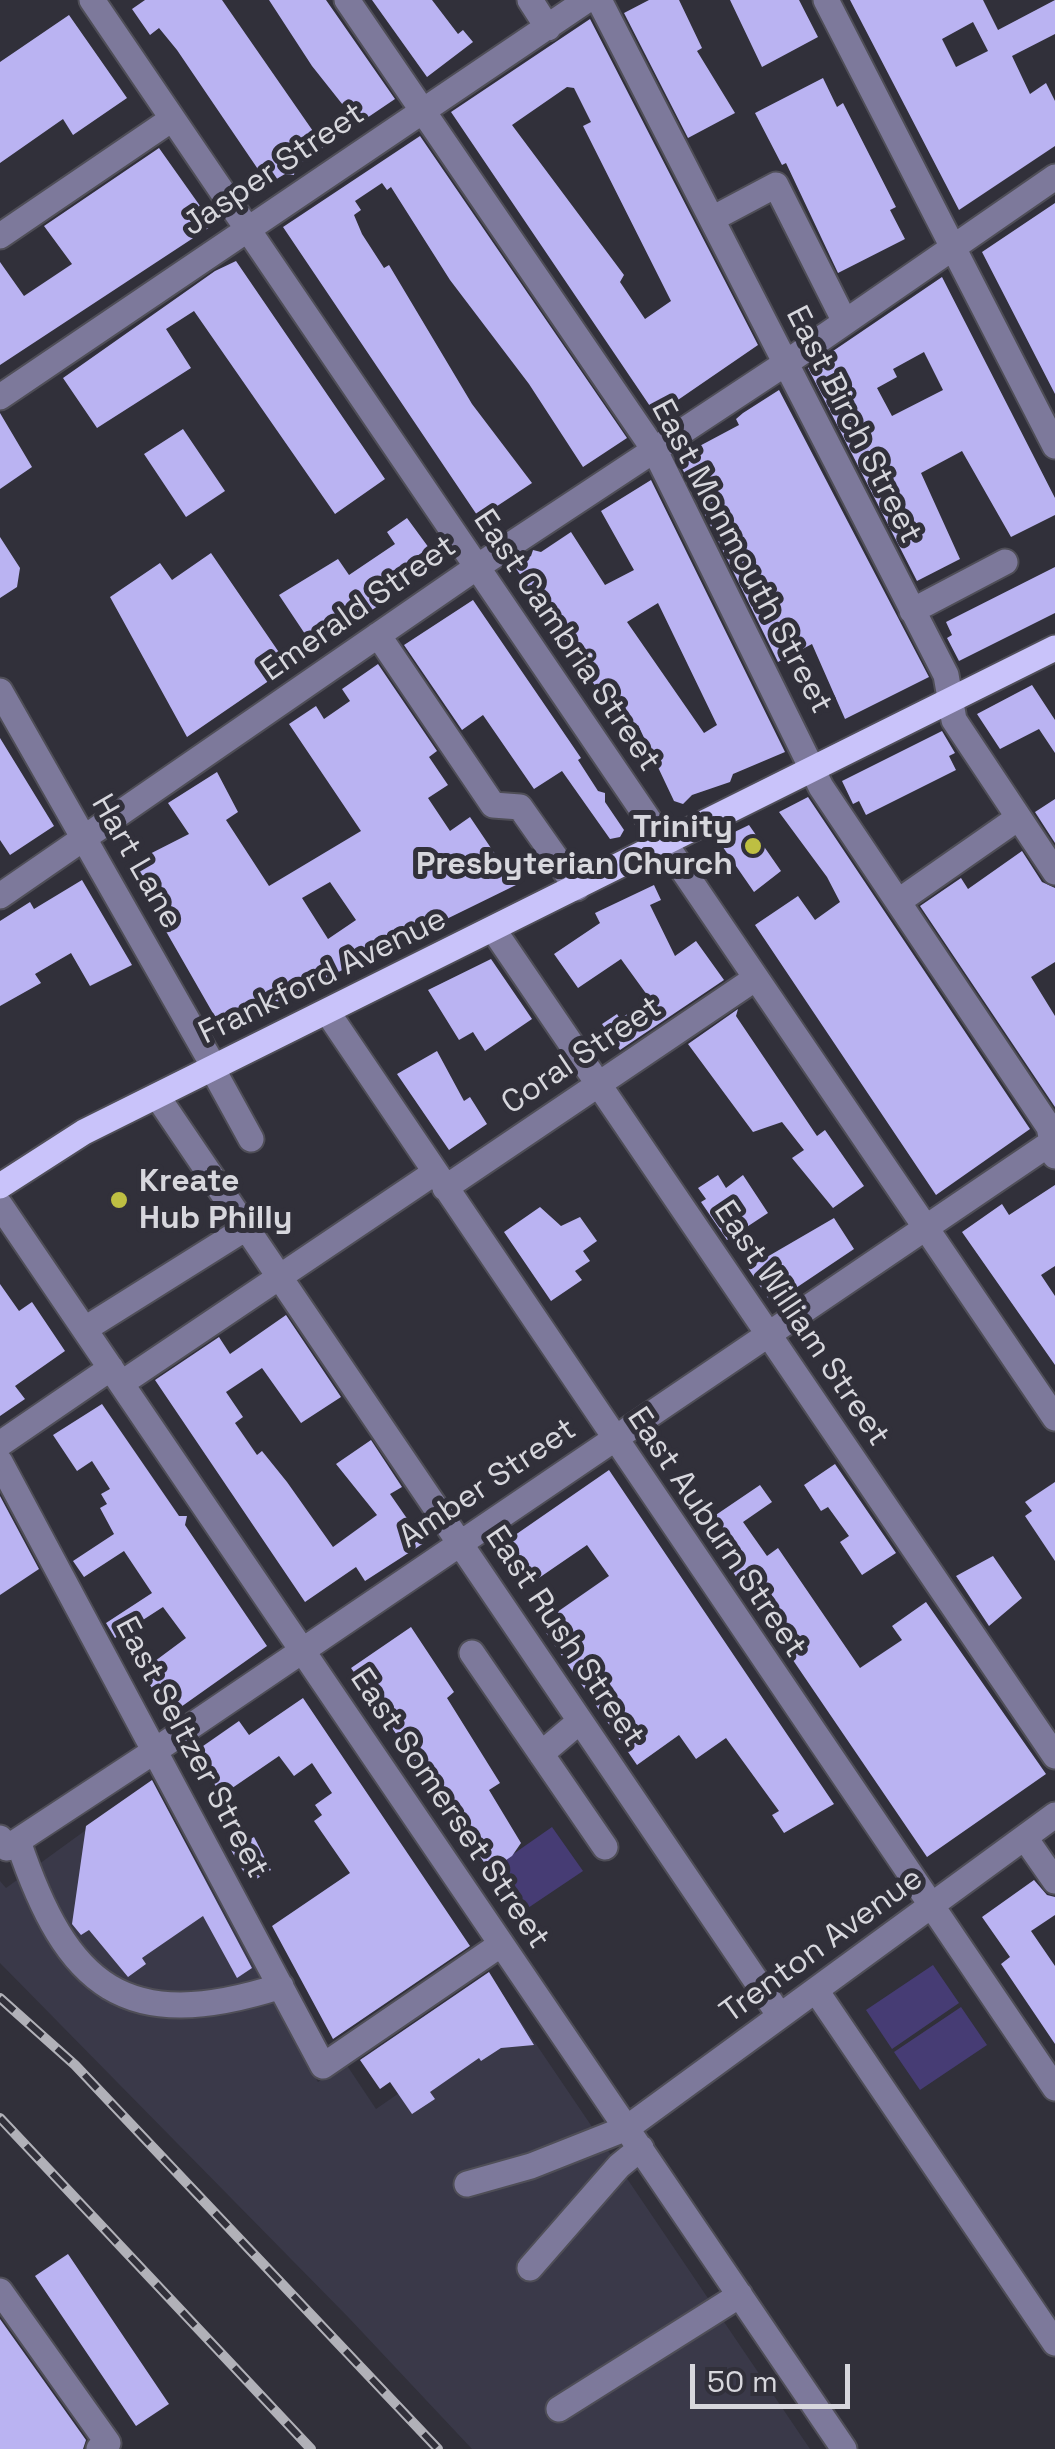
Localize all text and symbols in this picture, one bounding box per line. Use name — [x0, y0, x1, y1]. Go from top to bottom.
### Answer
street label: Jasper Street — [176, 95, 372, 245]
street label: East Birch Street — [777, 300, 929, 550]
street label: East Monmouth Street — [642, 393, 840, 721]
street label: East Cambria Street — [464, 503, 668, 779]
street label: Emerald Street — [254, 528, 464, 690]
street label: Hart Lane — [82, 788, 190, 936]
place label: Trinity Presbyterian Church — [416, 809, 733, 884]
marker: Trinity Presbyterian Church — [742, 835, 764, 857]
street label: Frankford Avenue — [193, 900, 453, 1054]
street label: Coral Street — [495, 989, 669, 1123]
place label: Kreate Hub Philly — [139, 1163, 293, 1238]
marker: Kreate Hub Philly — [108, 1189, 130, 1211]
street label: East William Street — [705, 1194, 897, 1454]
street label: East Auburn Street — [618, 1401, 814, 1665]
street label: Amber Street — [392, 1411, 584, 1557]
street label: East Rush Street — [476, 1519, 652, 1755]
street label: East Seltzer Street — [106, 1611, 276, 1885]
street label: East Somerset Street — [341, 1662, 557, 1956]
street label: Trenton Avenue — [713, 1860, 931, 2032]
scale bar — [695, 2344, 855, 2406]
text: 50 m — [707, 2362, 778, 2401]

